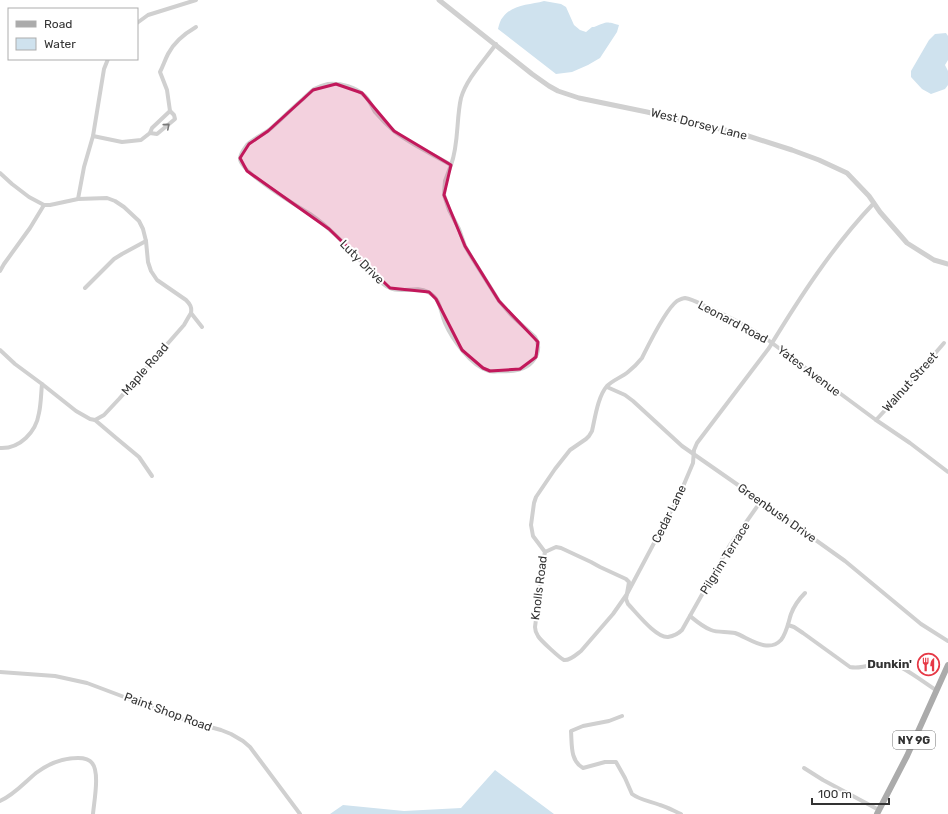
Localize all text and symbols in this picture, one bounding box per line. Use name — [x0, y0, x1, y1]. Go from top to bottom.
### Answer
legend — [8, 8, 138, 60]
text: Road — [44, 17, 72, 31]
text: Water — [44, 37, 76, 51]
street label: West Dorsey Lane — [649, 105, 749, 143]
one-way arrow — [163, 123, 170, 130]
street label: Luty Drive — [337, 237, 387, 287]
street label: Leonard Road — [696, 298, 770, 346]
street label: Maple Road — [119, 340, 171, 398]
street label: Yates Avenue — [775, 343, 844, 399]
street label: Walnut Street — [879, 349, 941, 415]
street label: Greenbush Drive — [735, 481, 819, 546]
street label: Cedar Lane — [649, 482, 689, 545]
street label: Pilgrim Terrace — [697, 519, 753, 597]
street label: Knolls Road — [528, 555, 550, 621]
restaurant icon: Dunkin' — [915, 651, 941, 677]
place label: Dunkin' — [867, 657, 912, 671]
street label: Paint Shop Road — [122, 690, 214, 734]
road number: NY 9G — [893, 731, 935, 749]
scale bar — [812, 780, 889, 806]
text: 100 m — [818, 787, 852, 801]

